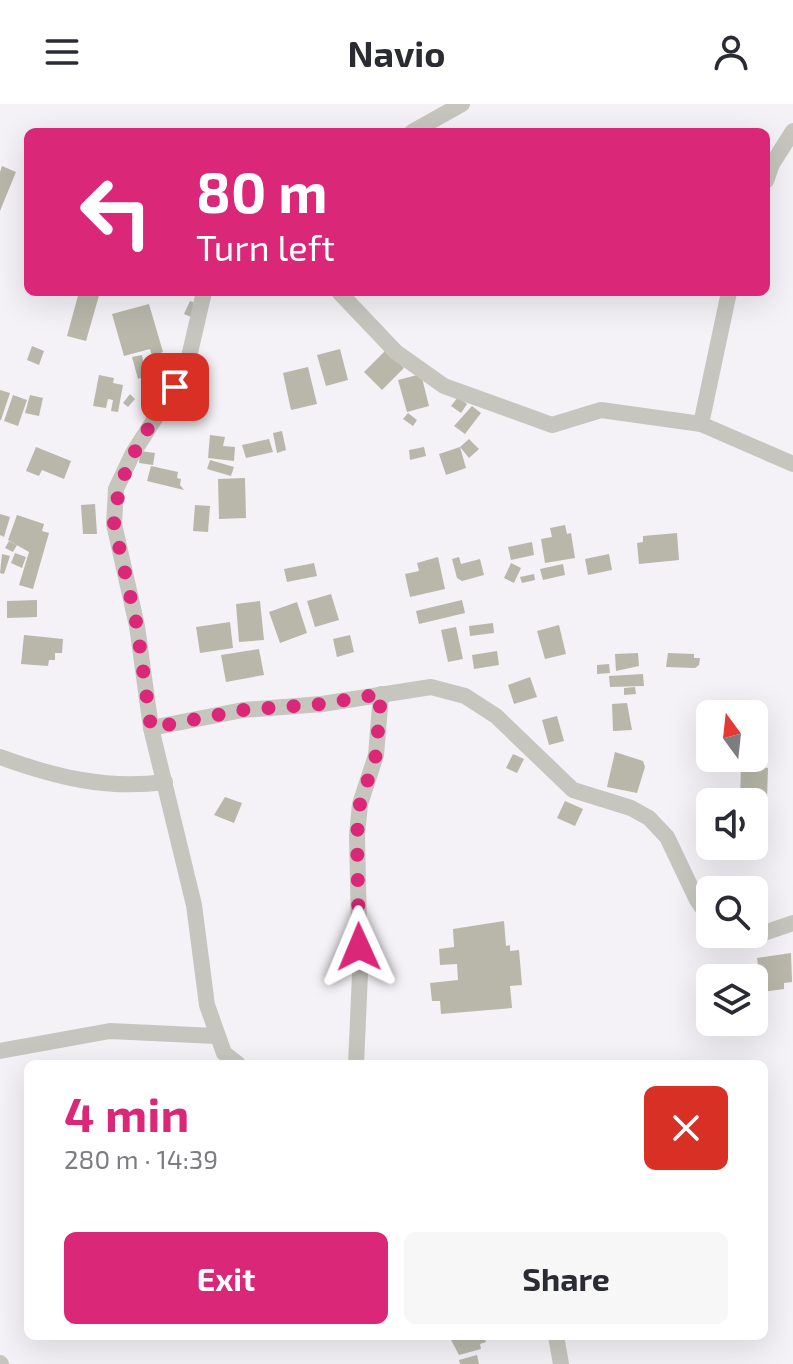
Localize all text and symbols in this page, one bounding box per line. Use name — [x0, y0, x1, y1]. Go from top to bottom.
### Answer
icon: menu — [40, 30, 84, 74]
icon: person — [709, 30, 753, 74]
text: Navio — [348, 31, 445, 74]
text: 80 m — [196, 157, 328, 224]
icon: left — [64, 160, 168, 264]
text: Turn left — [196, 225, 335, 268]
pin — [141, 353, 209, 421]
icon: arrive — [153, 365, 197, 409]
north arrow — [696, 700, 768, 772]
map controls — [696, 700, 768, 1036]
button: sound — [696, 788, 768, 860]
button: search — [696, 876, 768, 948]
position arrow — [317, 905, 401, 989]
button: layers — [696, 964, 768, 1036]
text: 4 min — [64, 1084, 189, 1142]
button: close — [644, 1086, 728, 1170]
text: 280 m · 14:39 — [64, 1143, 218, 1174]
button: Exit — [64, 1232, 388, 1324]
button: Share — [404, 1232, 728, 1324]

